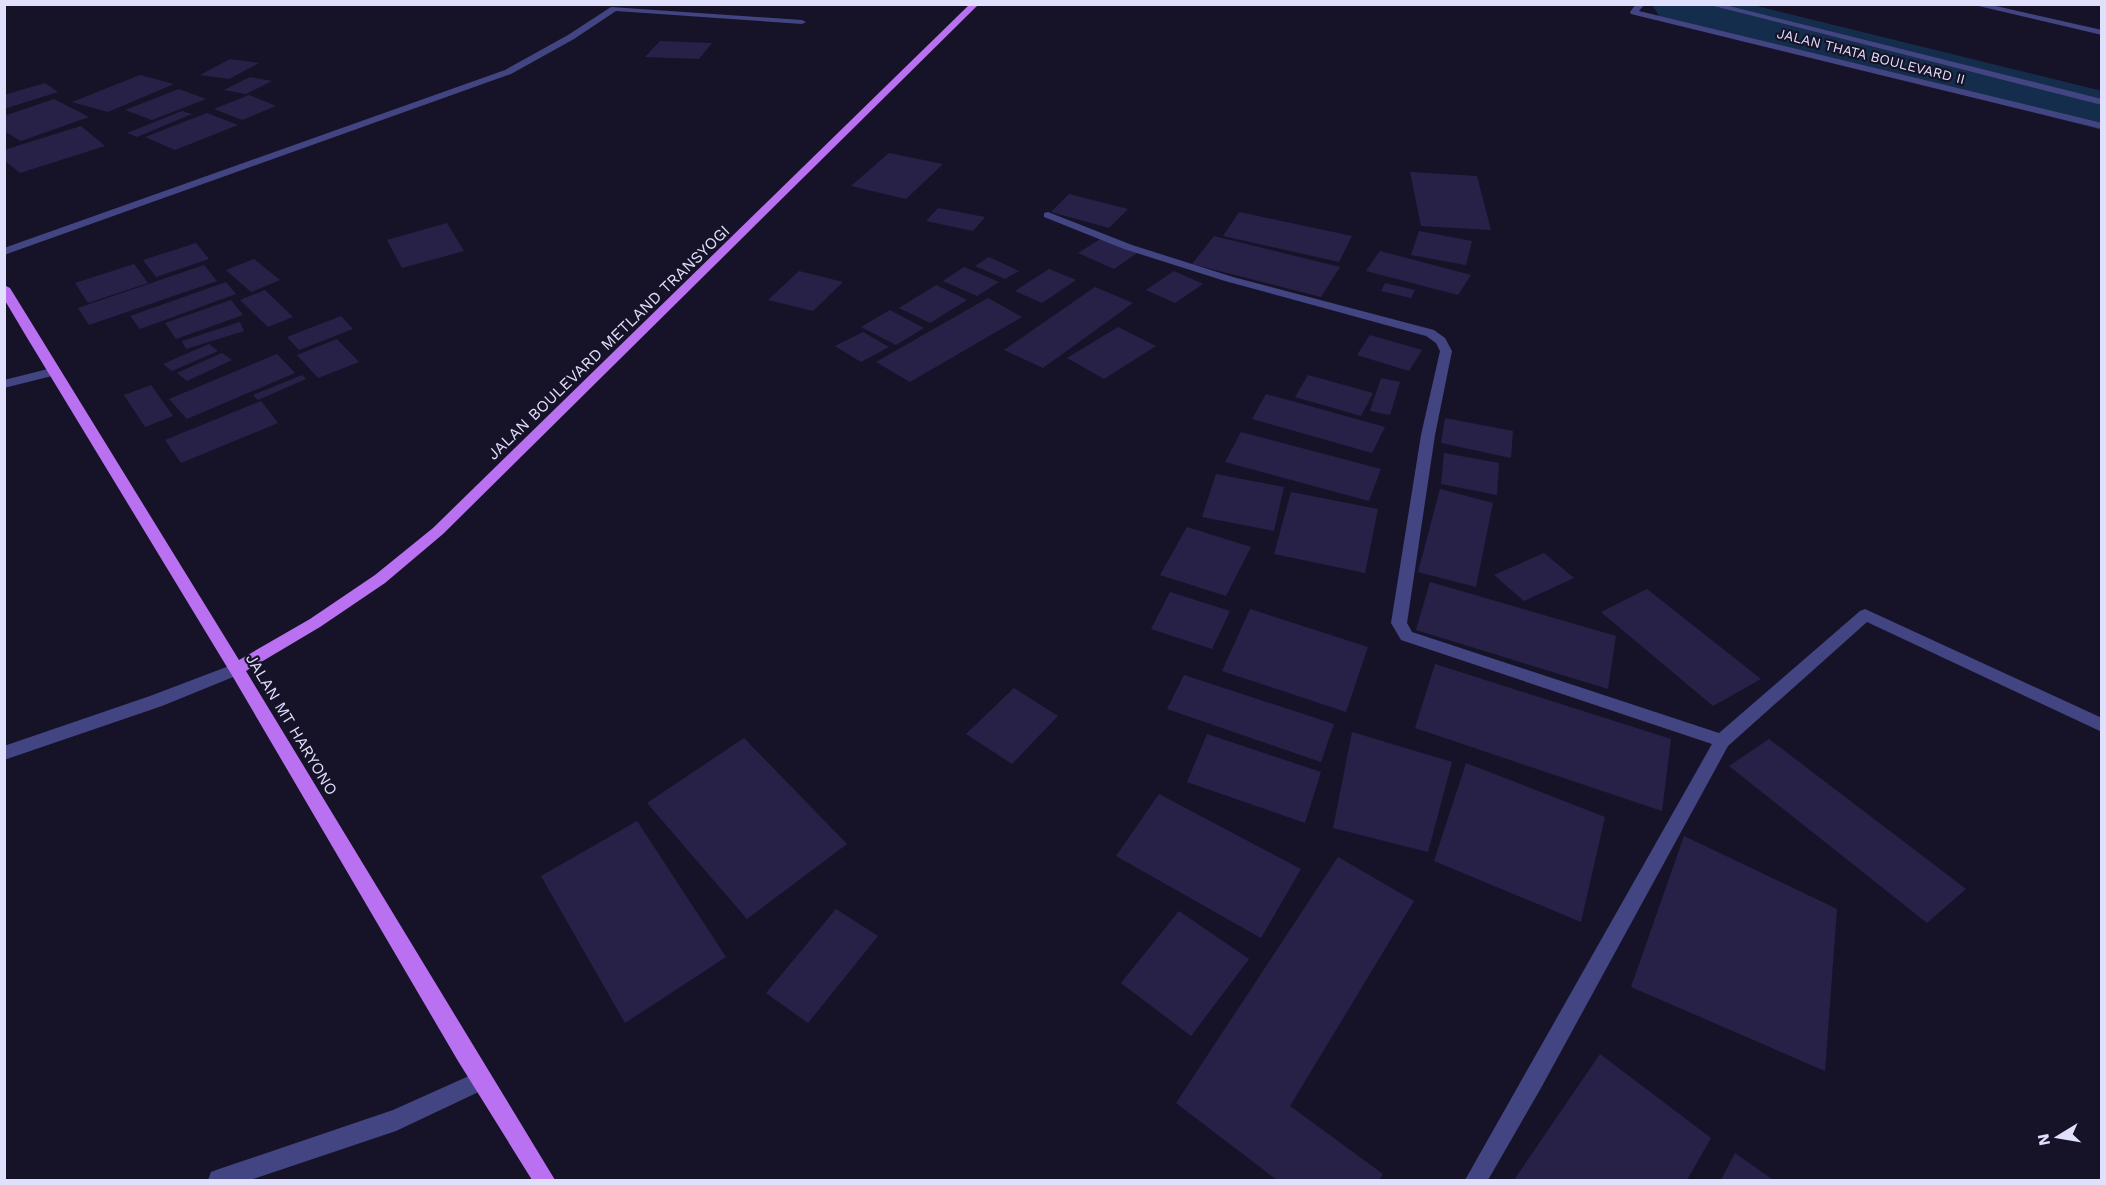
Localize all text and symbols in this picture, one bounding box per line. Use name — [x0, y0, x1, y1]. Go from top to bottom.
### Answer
street label: JALAN THATA BOULEVARD II — [1775, 25, 1967, 87]
street label: JALAN BOULEVARD METLAND TRANSYOGI — [483, 221, 733, 464]
street label: JALAN MT HARYONO — [242, 650, 341, 799]
north arrow — [2028, 1107, 2088, 1167]
text: N — [2033, 1132, 2054, 1147]

